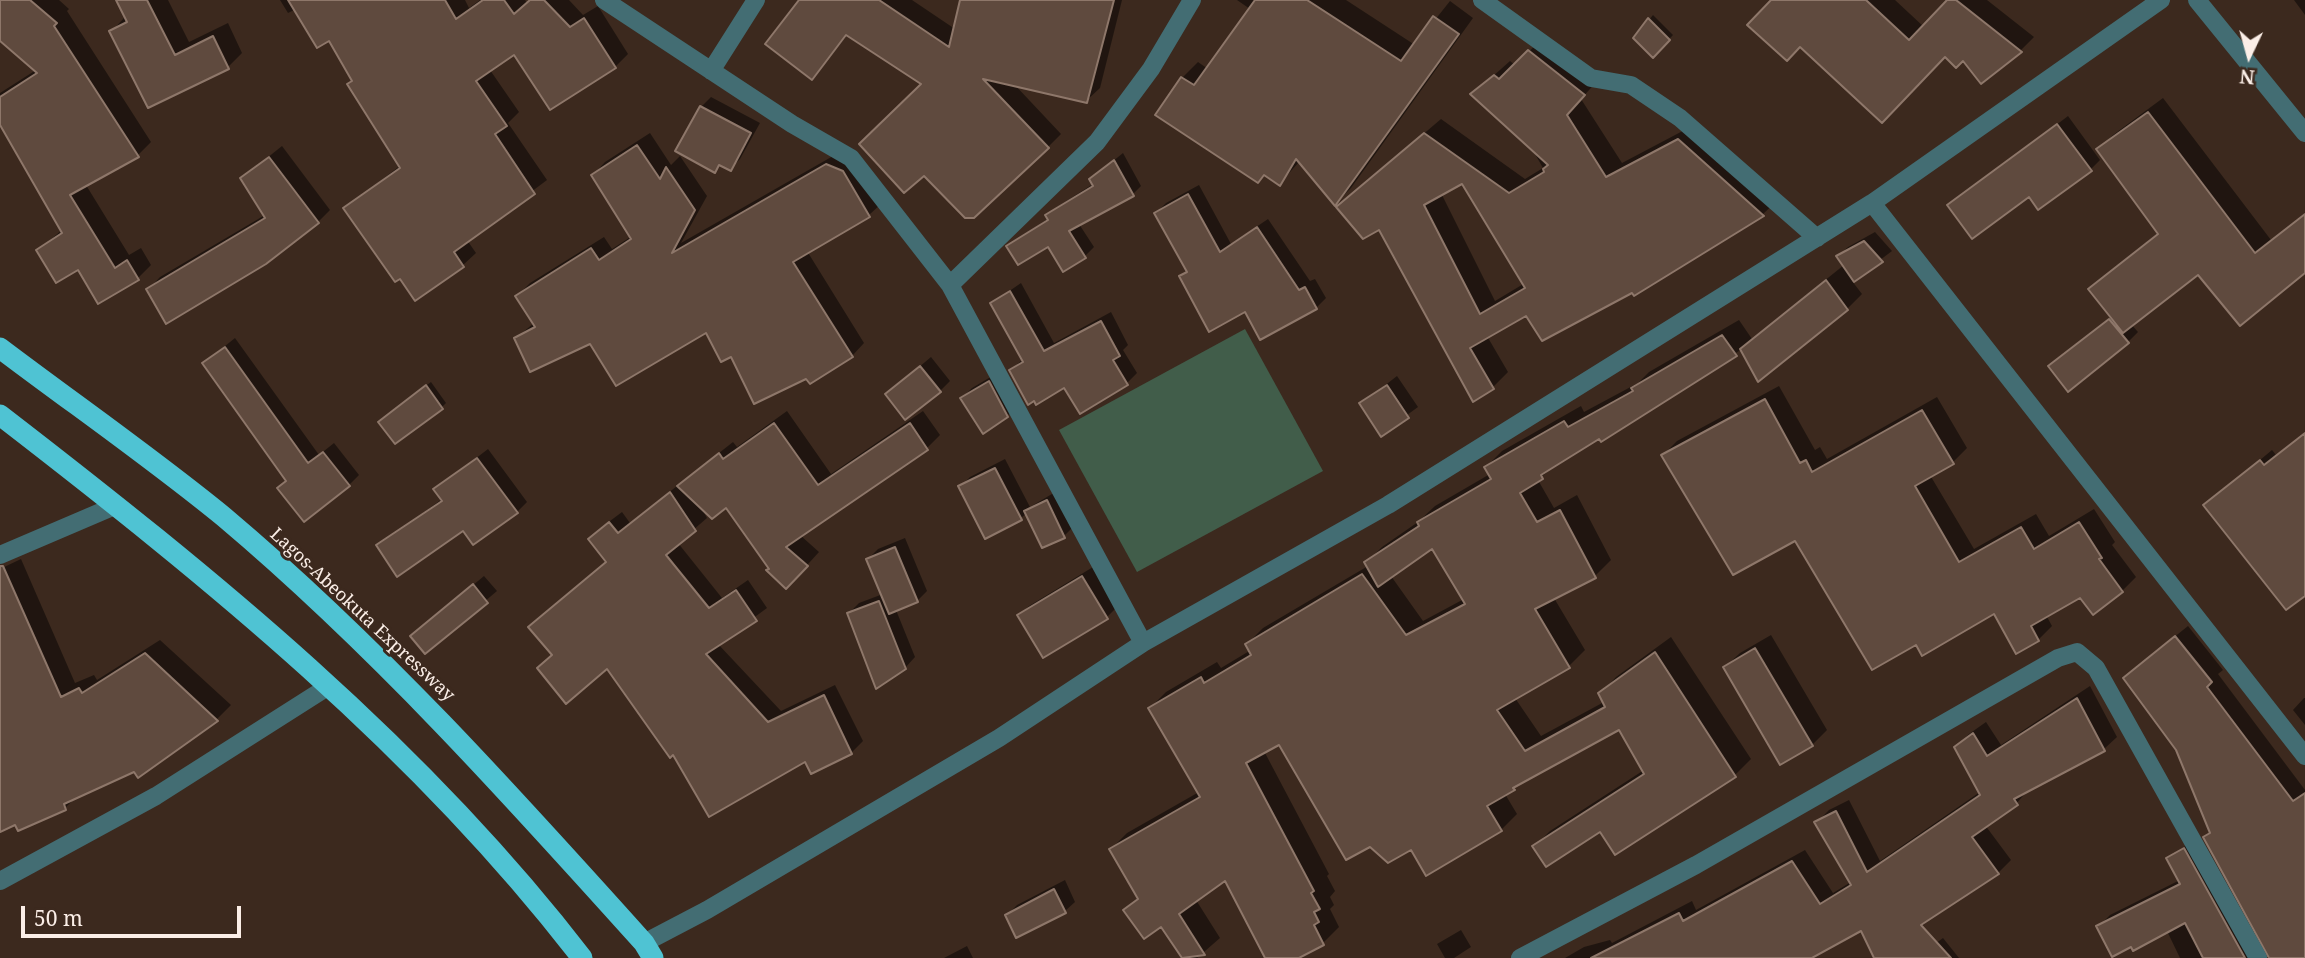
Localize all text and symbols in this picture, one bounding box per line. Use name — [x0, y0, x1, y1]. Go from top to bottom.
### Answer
north arrow — [2214, 21, 2284, 91]
text: N — [2239, 63, 2256, 91]
street label: Lagos-Abeokuta Expressway — [265, 524, 459, 706]
scale bar — [24, 892, 245, 936]
text: 50 m — [34, 904, 83, 932]

